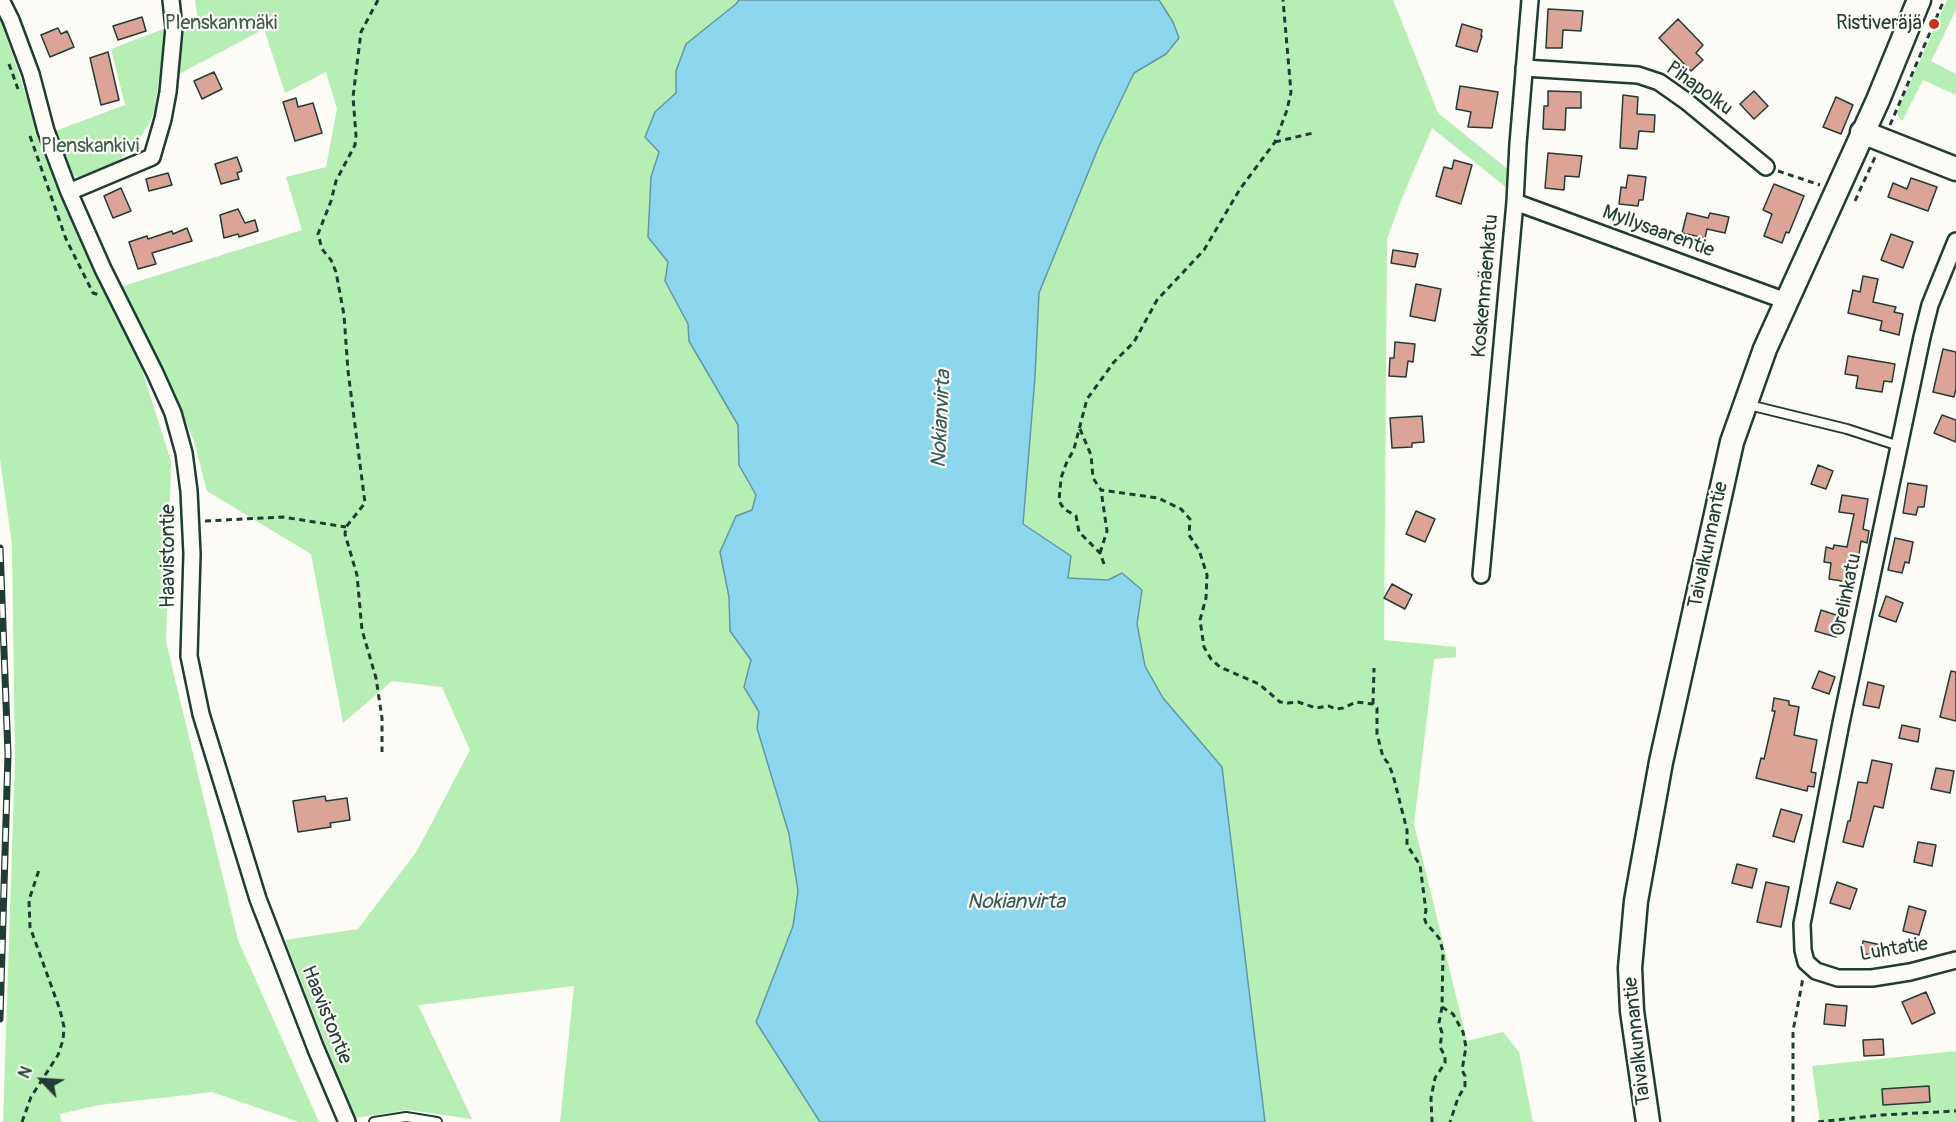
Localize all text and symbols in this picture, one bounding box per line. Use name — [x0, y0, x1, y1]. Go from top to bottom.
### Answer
park label: Plenskanmäki — [165, 12, 277, 36]
place label: Ristiveräjä — [1836, 12, 1922, 36]
marker: Ristiveräjä — [1927, 17, 1941, 31]
street label: Pihapolku — [1661, 57, 1737, 121]
park label: Plenskankivi — [41, 135, 139, 159]
street label: Myllysaarentie — [1599, 201, 1717, 263]
street label: Koskenmäenkatu — [1468, 213, 1504, 359]
water label: Nokianvirta — [927, 369, 957, 469]
street label: Taivalkunnantie — [1684, 480, 1734, 610]
street label: Haavistontie — [157, 504, 181, 608]
street label: Orelinkatu — [1827, 551, 1867, 639]
water label: Nokianvirta — [967, 890, 1065, 916]
street label: Luhtatie — [1858, 933, 1930, 967]
street label: Haavistontie — [295, 962, 357, 1068]
street label: Taivalkunnantie — [1619, 976, 1657, 1106]
north arrow — [12, 1050, 72, 1110]
text: N — [14, 1063, 37, 1082]

